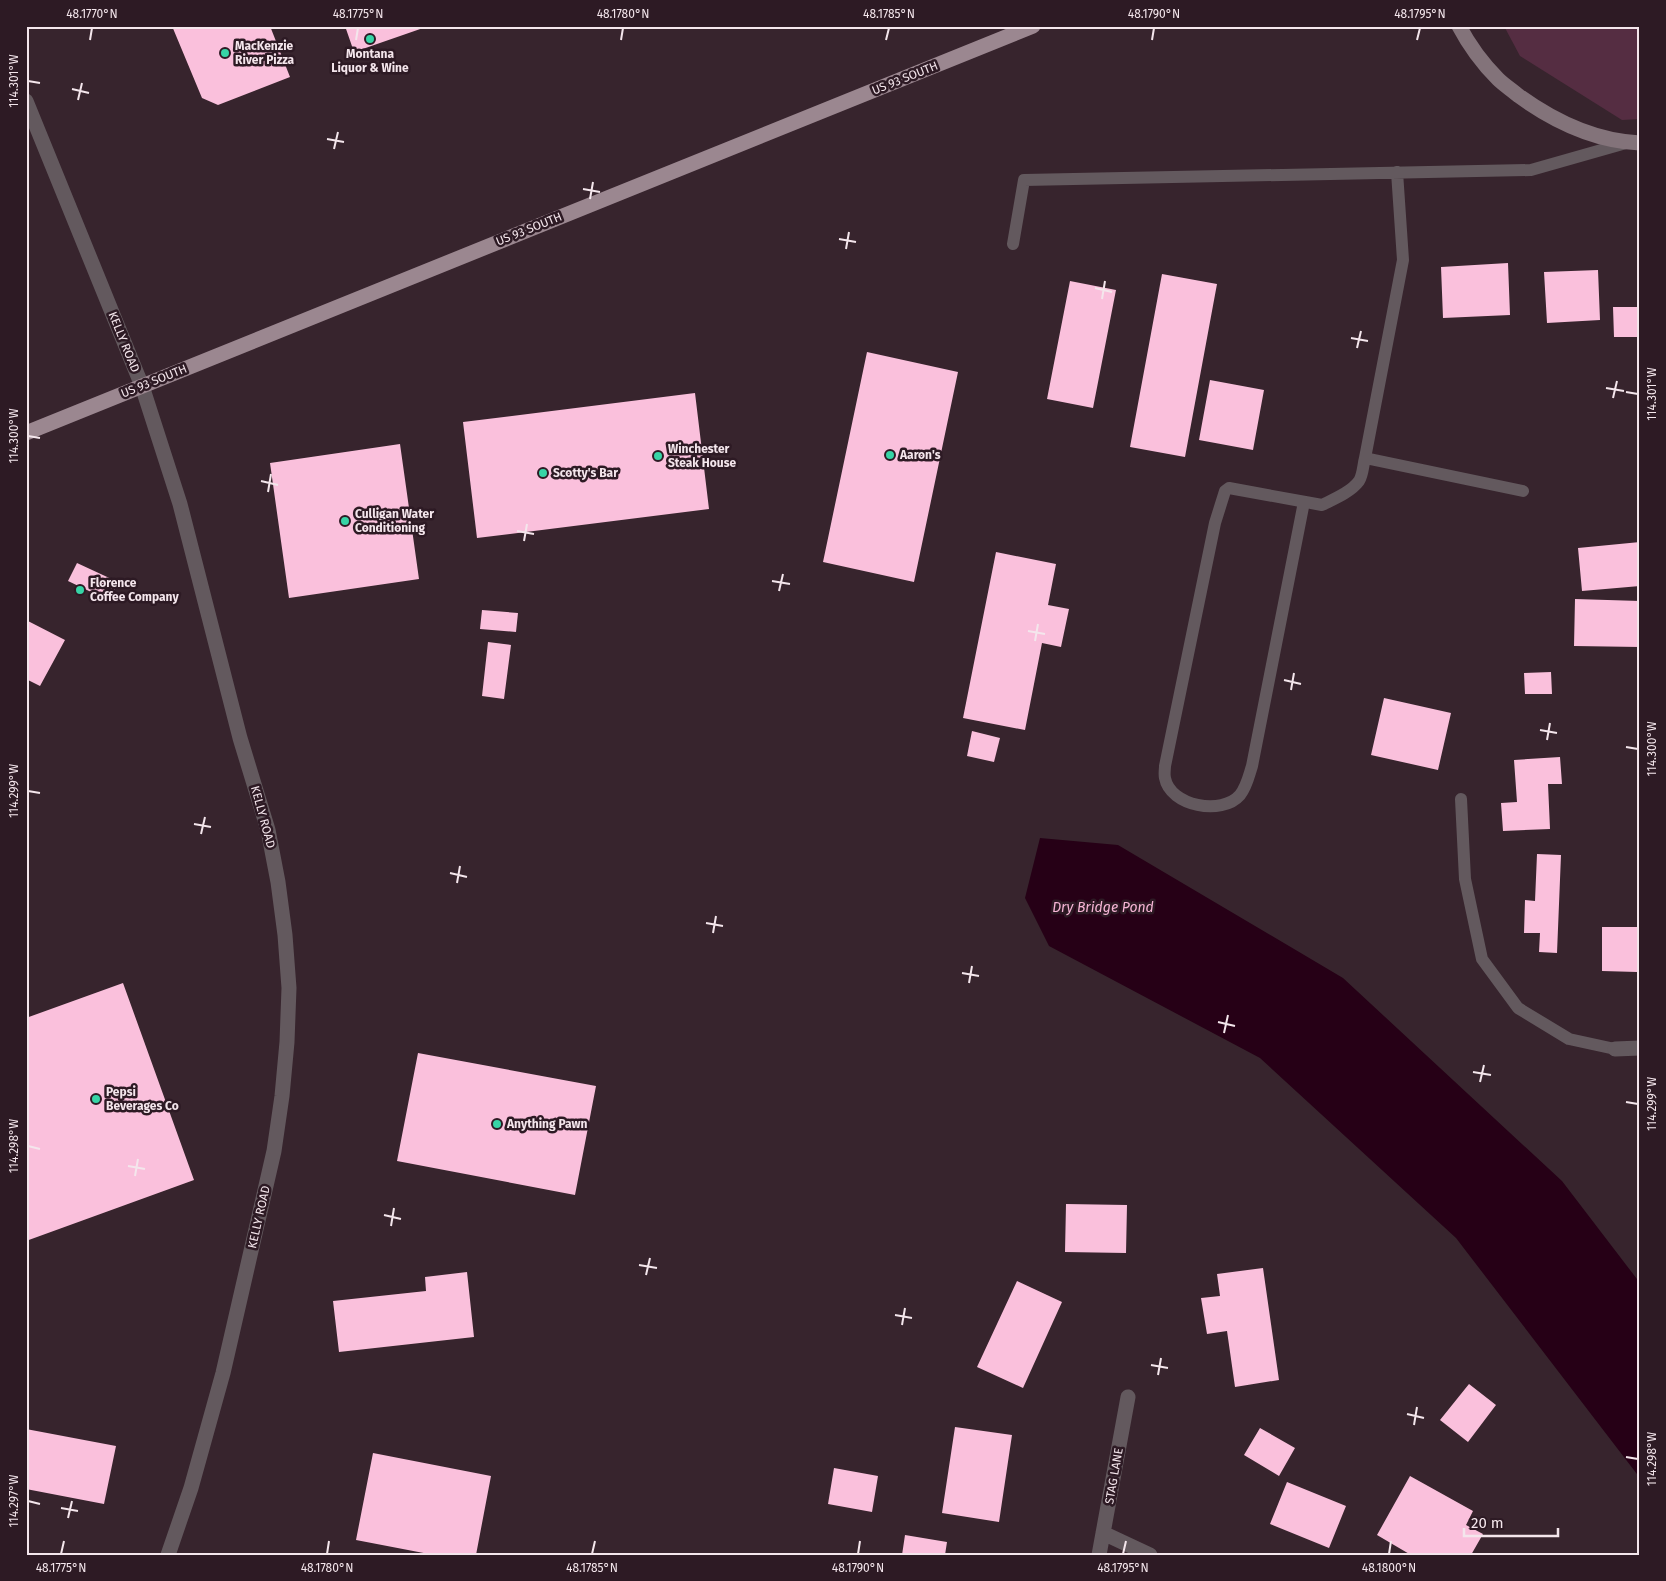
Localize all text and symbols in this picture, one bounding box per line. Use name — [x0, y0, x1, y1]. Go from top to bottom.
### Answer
text: 48.1770°N — [66, 7, 118, 21]
text: 48.1775°N — [333, 7, 383, 21]
text: 48.1780°N — [597, 7, 649, 21]
text: 48.1785°N — [863, 7, 915, 21]
text: 48.1790°N — [1128, 7, 1180, 21]
text: 48.1795°N — [1394, 7, 1446, 21]
marker: Montana Liquor & Wine — [364, 33, 376, 45]
place label: MacKenzie River Pizza — [235, 39, 295, 67]
marker: MacKenzie River Pizza — [219, 47, 231, 59]
place label: Montana Liquor & Wine — [331, 47, 409, 75]
text: 114.301°W — [7, 54, 21, 108]
street label: US 93 SOUTH — [870, 58, 940, 98]
street label: US 93 SOUTH — [494, 209, 564, 249]
street label: KELLY ROAD — [106, 310, 143, 375]
street label: US 93 SOUTH — [119, 361, 189, 401]
text: 114.301°W — [1645, 367, 1659, 421]
text: 114.300°W — [7, 408, 21, 464]
place label: Winchester Steak House — [668, 442, 736, 470]
place label: Aaron's — [899, 448, 941, 462]
marker: Aaron's — [884, 449, 896, 461]
marker: Winchester Steak House — [652, 450, 664, 462]
place label: Scotty's Bar — [553, 466, 618, 480]
marker: Scotty's Bar — [537, 467, 549, 479]
place label: Culligan Water Conditioning — [355, 507, 434, 535]
marker: Culligan Water Conditioning — [339, 515, 351, 527]
place label: Florence Coffee Company — [90, 576, 179, 604]
marker: Florence Coffee Company — [74, 584, 86, 596]
text: 114.300°W — [1645, 721, 1659, 777]
text: 114.299°W — [7, 764, 21, 818]
street label: KELLY ROAD — [248, 784, 278, 850]
water label: Dry Bridge Pond — [1052, 899, 1154, 916]
text: 114.299°W — [1645, 1077, 1659, 1131]
place label: Pepsi Beverages Co — [106, 1085, 179, 1113]
marker: Pepsi Beverages Co — [90, 1093, 102, 1105]
place label: Anything Pawn — [506, 1117, 588, 1131]
marker: Anything Pawn — [491, 1118, 503, 1130]
text: 114.298°W — [7, 1119, 21, 1173]
street label: KELLY ROAD — [245, 1184, 273, 1250]
text: 114.298°W — [1645, 1432, 1659, 1486]
street label: STAG LANE — [1102, 1447, 1126, 1505]
text: 114.297°W — [7, 1474, 21, 1528]
scale bar — [1464, 1506, 1557, 1538]
text: 20 m — [1471, 1514, 1504, 1532]
text: 48.1775°N — [36, 1561, 86, 1575]
text: 48.1780°N — [301, 1561, 353, 1575]
text: 48.1785°N — [566, 1561, 618, 1575]
text: 48.1790°N — [832, 1561, 884, 1575]
text: 48.1795°N — [1097, 1561, 1149, 1575]
text: 48.1800°N — [1362, 1561, 1416, 1575]

